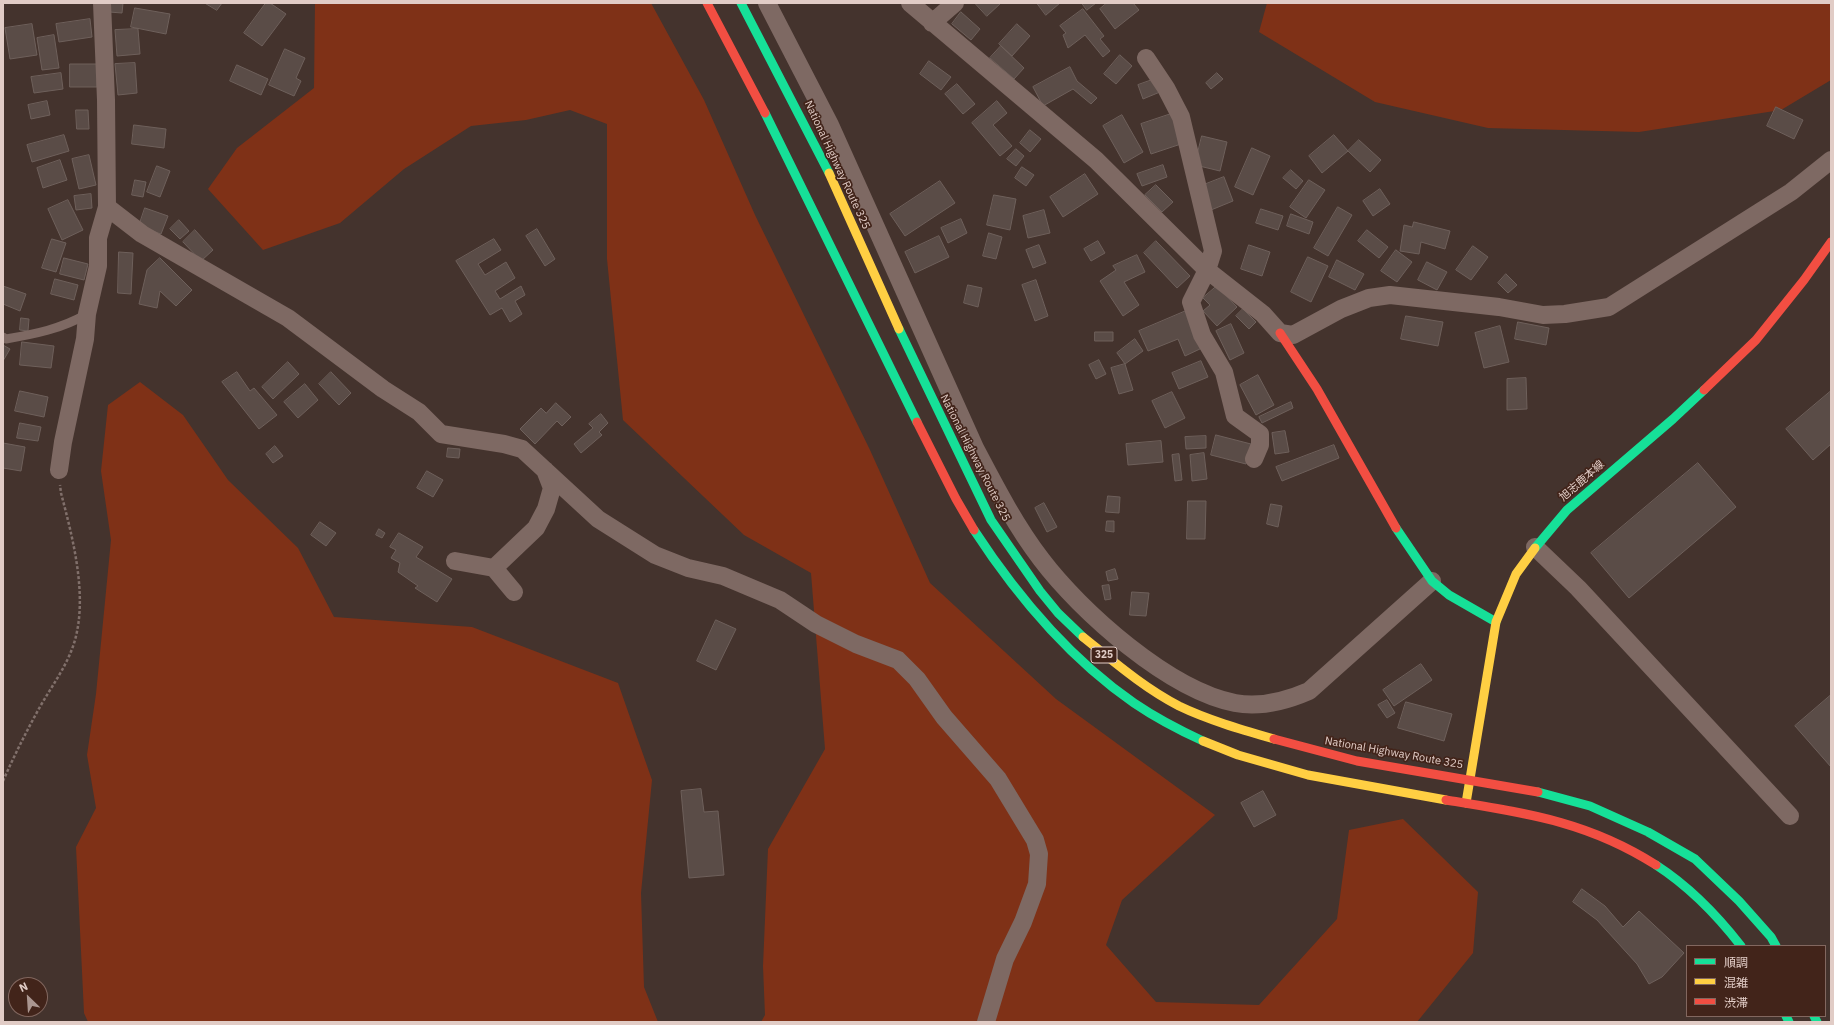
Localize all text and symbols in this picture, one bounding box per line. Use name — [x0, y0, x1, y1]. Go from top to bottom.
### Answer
street label: National Highway Route 325 — [801, 99, 873, 231]
street label: National Highway Route 325 — [937, 392, 1013, 524]
street label: 旭志鹿本線 — [1557, 458, 1607, 504]
road number: 325 — [1091, 647, 1117, 663]
street label: National Highway Route 325 — [1324, 734, 1464, 772]
legend — [1686, 945, 1826, 1017]
text: 順調 — [1724, 955, 1748, 970]
text: 混雑 — [1724, 975, 1748, 990]
north arrow — [8, 977, 48, 1017]
text: N — [17, 979, 30, 995]
text: 渋滞 — [1724, 995, 1748, 1010]

